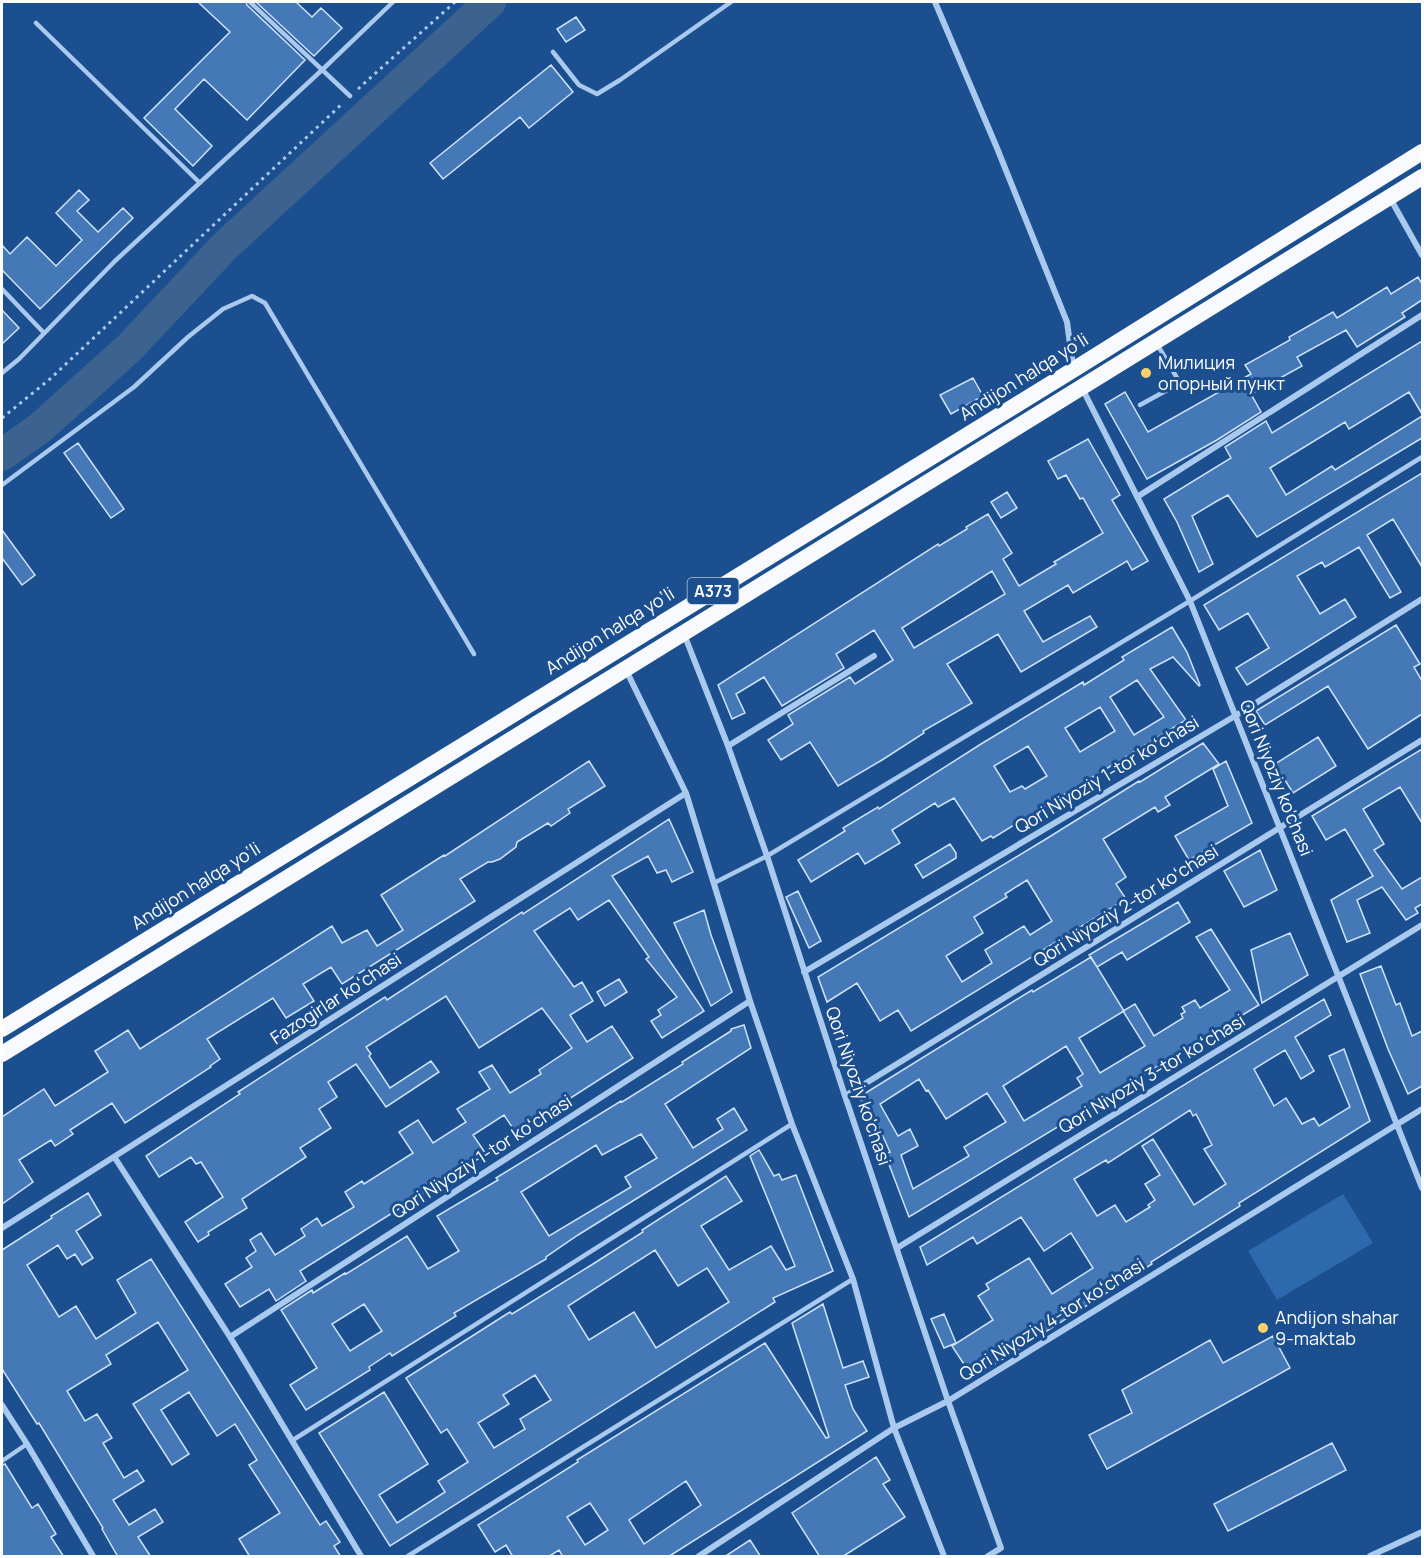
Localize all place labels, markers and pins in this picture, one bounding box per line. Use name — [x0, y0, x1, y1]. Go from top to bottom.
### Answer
place label: Милиция опорный пункт — [1158, 350, 1285, 395]
marker: Милиция опорный пункт — [1139, 366, 1153, 380]
place label: Andijon shahar 9-maktab — [1275, 1305, 1399, 1350]
marker: Andijon shahar 9-maktab — [1256, 1321, 1270, 1335]

